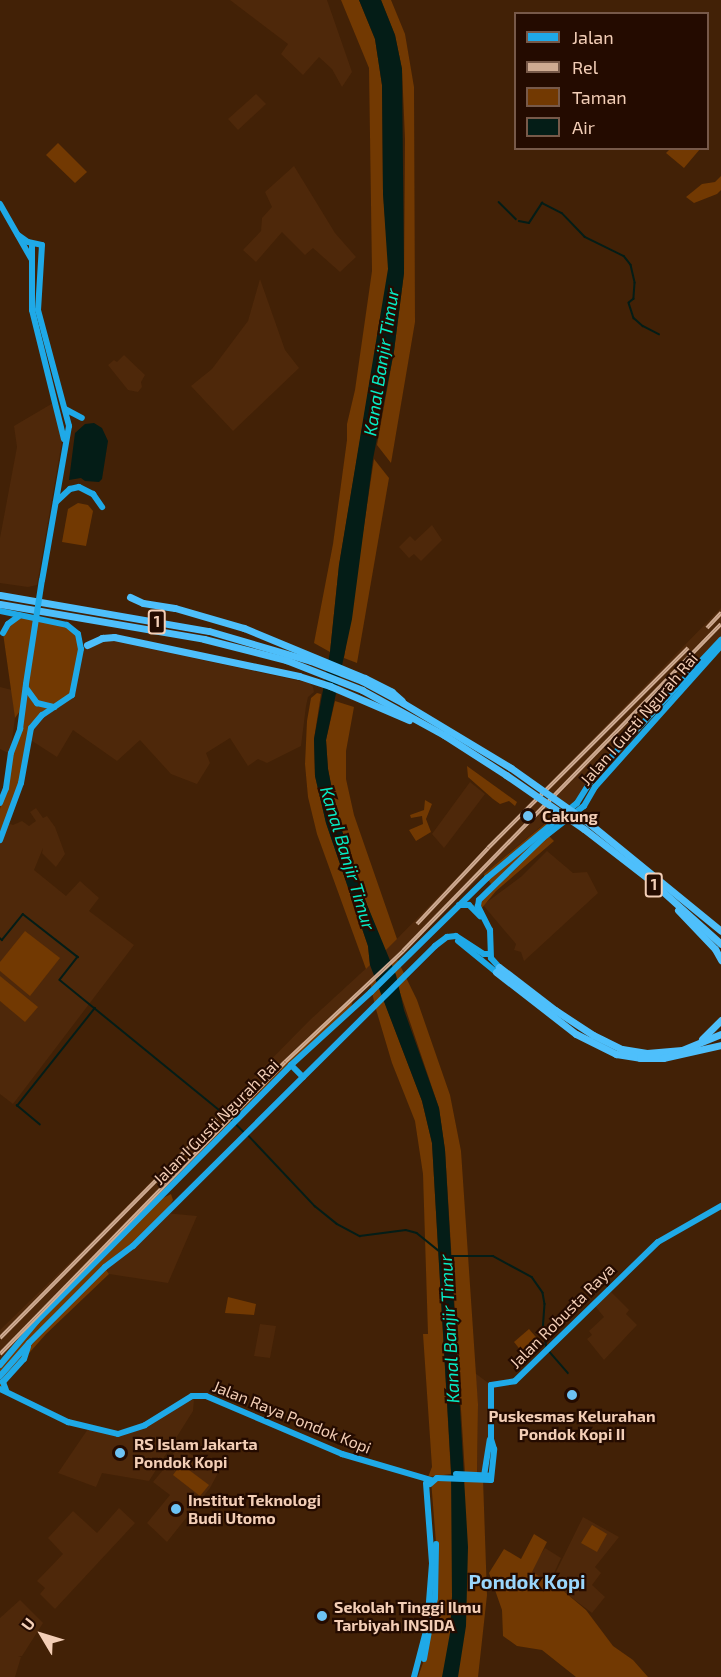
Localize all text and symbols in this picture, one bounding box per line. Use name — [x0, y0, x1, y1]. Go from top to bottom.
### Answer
legend — [514, 12, 709, 150]
text: Jalan — [572, 26, 614, 48]
text: Rel — [572, 56, 598, 78]
text: Taman — [572, 86, 627, 108]
text: Air — [572, 116, 595, 138]
water label: Kanal Banjir Timur — [359, 286, 403, 438]
road number: 1 — [146, 610, 168, 634]
street label: Jalan I Gusti Ngurah Rai — [576, 649, 702, 789]
water label: Kanal Banjir Timur — [316, 783, 380, 933]
place label: Cakung — [542, 806, 598, 826]
marker: Cakung — [519, 807, 537, 825]
road number: 1 — [644, 873, 664, 897]
street label: Jalan I Gusti Ngurah Rai — [149, 1055, 283, 1189]
water label: Kanal Banjir Timur — [434, 1253, 464, 1405]
street label: Jalan Robusta Raya — [506, 1260, 618, 1372]
street label: Jalan Raya Pondok Kopi — [210, 1376, 374, 1458]
marker: Puskesmas Kelurahan Pondok Kopi II — [563, 1386, 581, 1404]
place label: Puskesmas Kelurahan Pondok Kopi II — [488, 1406, 656, 1444]
place label: RS Islam Jakarta Pondok Kopi — [134, 1434, 258, 1472]
marker: RS Islam Jakarta Pondok Kopi — [111, 1444, 129, 1462]
place label: Institut Teknologi Budi Utomo — [188, 1490, 321, 1528]
marker: Institut Teknologi Budi Utomo — [169, 1502, 183, 1516]
district label: Pondok Kopi — [468, 1569, 586, 1593]
place label: Sekolah Tinggi Ilmu Tarbiyah INSIDA — [334, 1597, 482, 1635]
north arrow — [12, 1605, 72, 1665]
marker: Sekolah Tinggi Ilmu Tarbiyah INSIDA — [315, 1609, 329, 1623]
text: U — [17, 1613, 38, 1634]

